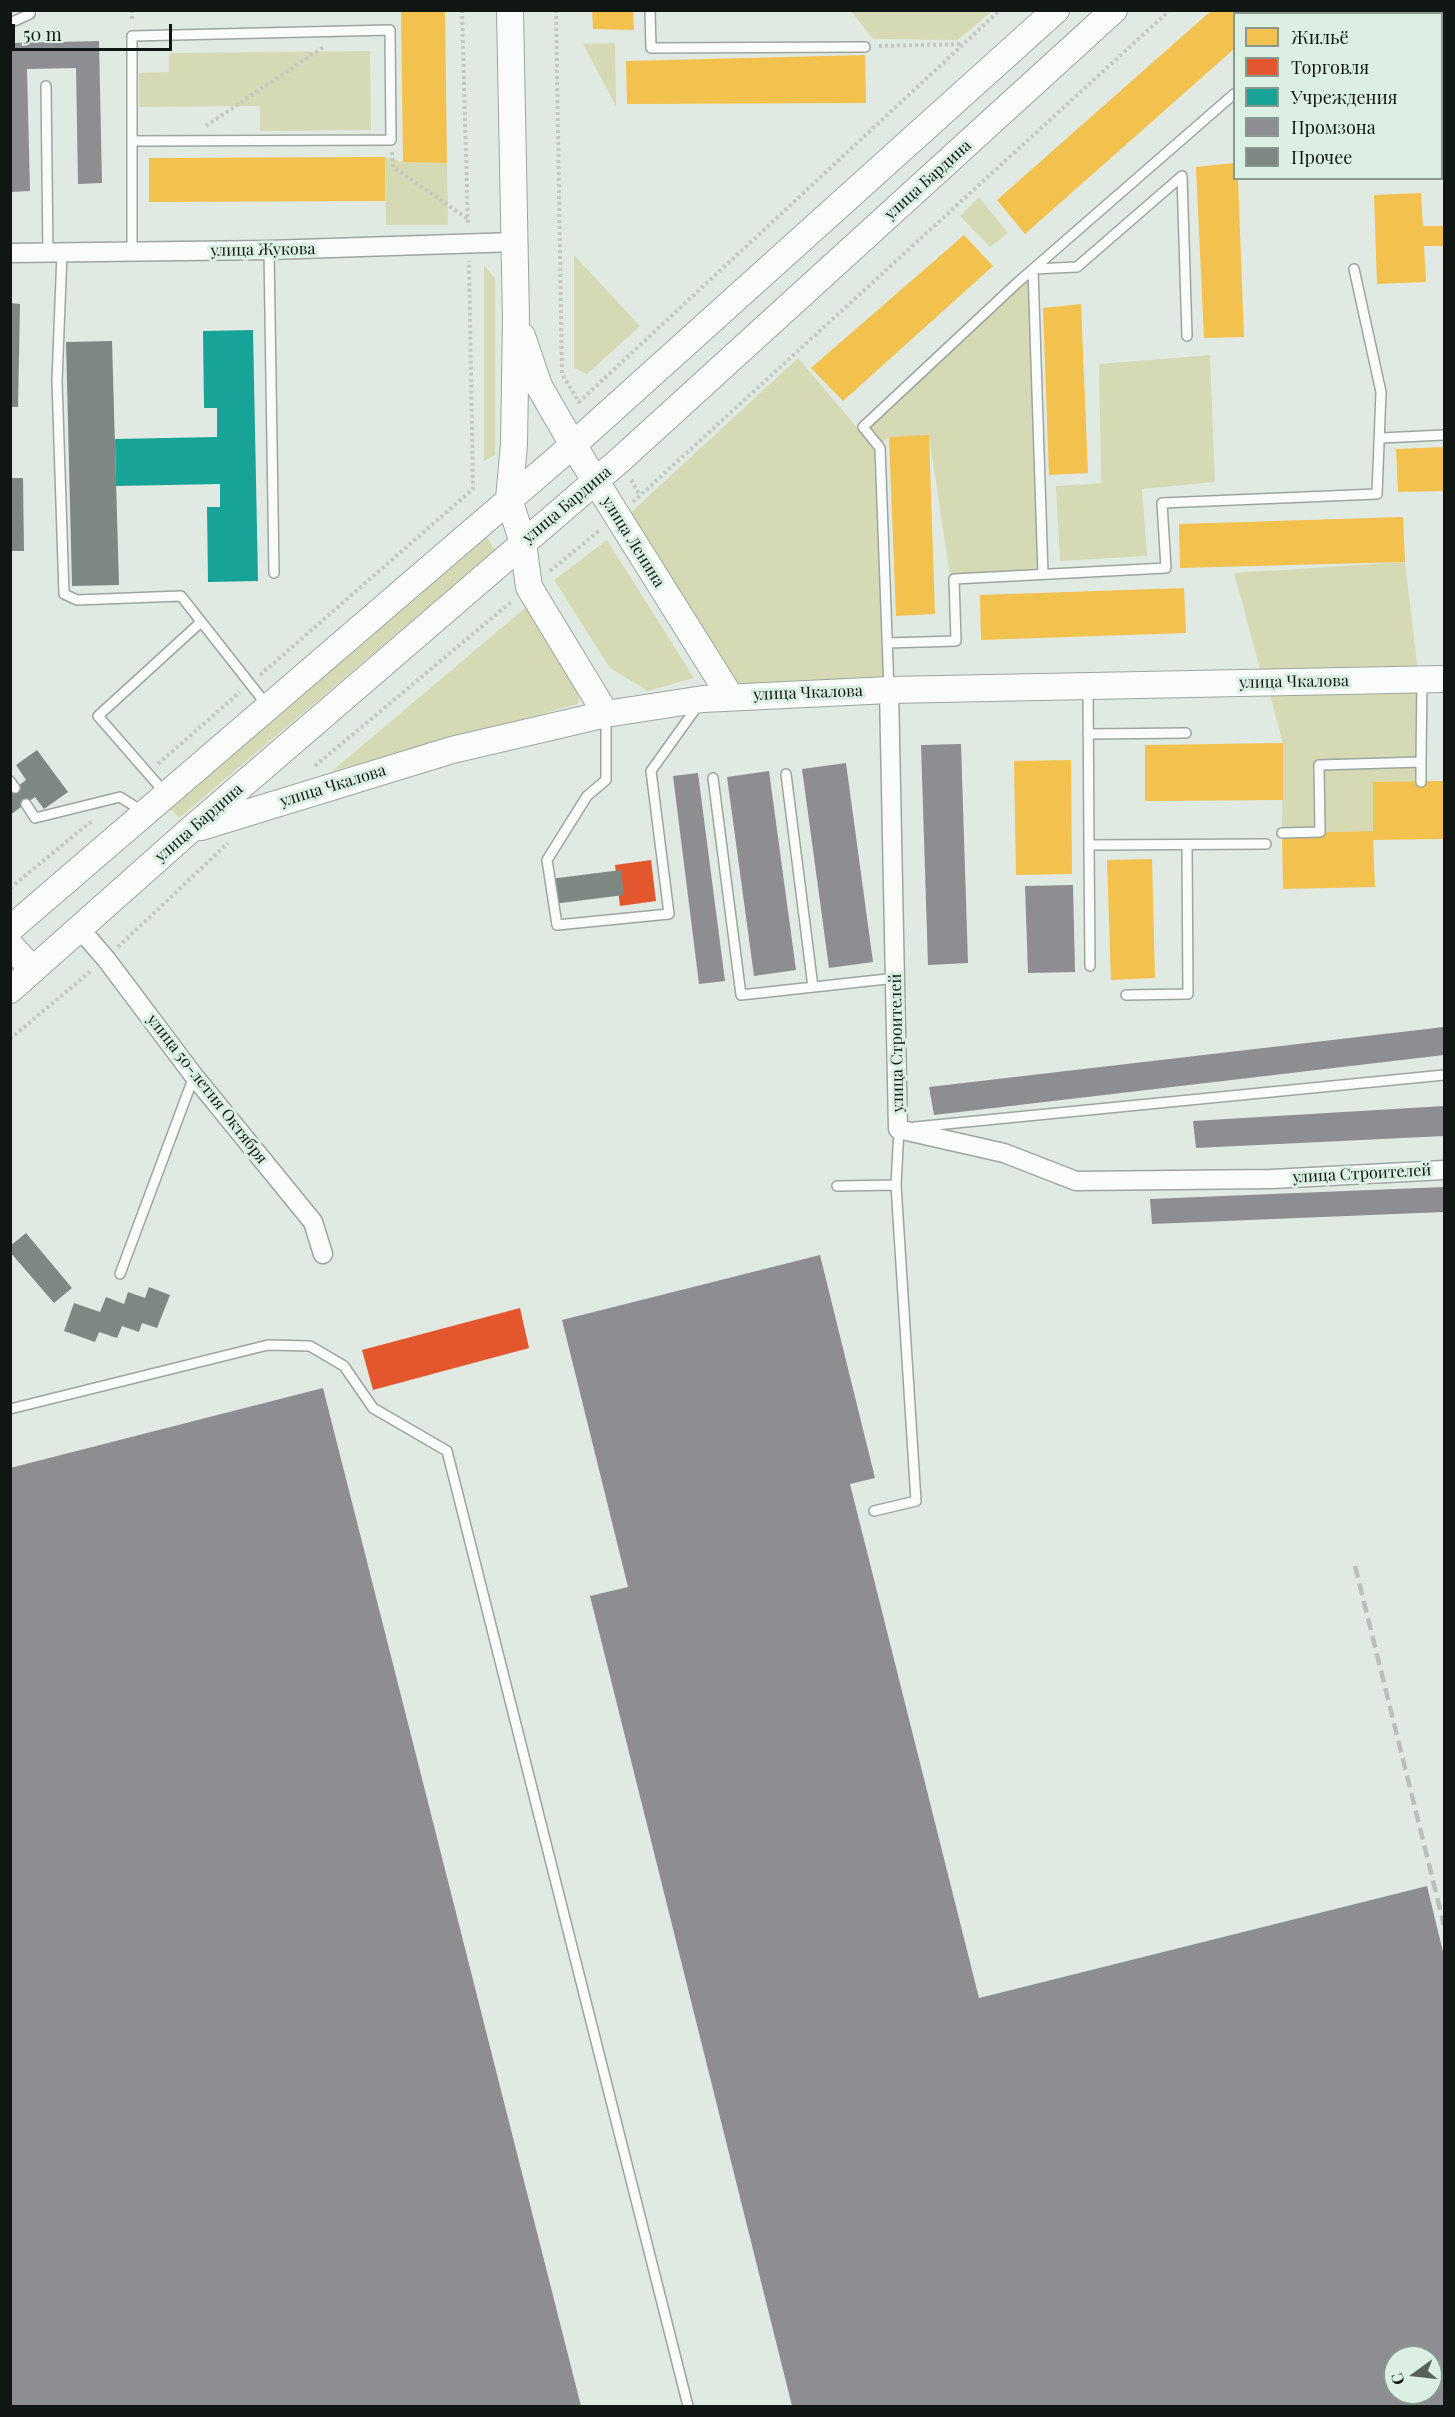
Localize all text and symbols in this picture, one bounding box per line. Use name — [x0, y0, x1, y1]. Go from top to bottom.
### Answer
scale bar — [15, 12, 176, 50]
legend — [1233, 12, 1443, 180]
text: 50 m — [23, 22, 62, 46]
text: Жильё — [1291, 25, 1349, 49]
text: Торговля — [1291, 55, 1369, 79]
text: Учреждения — [1291, 85, 1397, 109]
text: Промзона — [1291, 115, 1376, 139]
street label: улица Бардина — [881, 136, 975, 224]
text: Прочее — [1291, 145, 1352, 169]
street label: улица Жукова — [211, 239, 315, 261]
street label: улица Бардина — [519, 462, 615, 548]
street label: улица Ленина — [597, 493, 669, 591]
street label: улица Чкалова — [1239, 671, 1349, 693]
street label: улица Чкалова — [753, 681, 863, 705]
street label: улица Чкалова — [278, 761, 388, 811]
street label: улица Бардина — [151, 780, 247, 866]
street label: улица Строителей — [886, 973, 908, 1113]
street label: улица 50-летия Октября — [143, 1010, 271, 1168]
street label: улица Строителей — [1292, 1161, 1432, 1187]
north arrow — [1383, 2345, 1443, 2405]
text: С — [1385, 2371, 1409, 2387]

